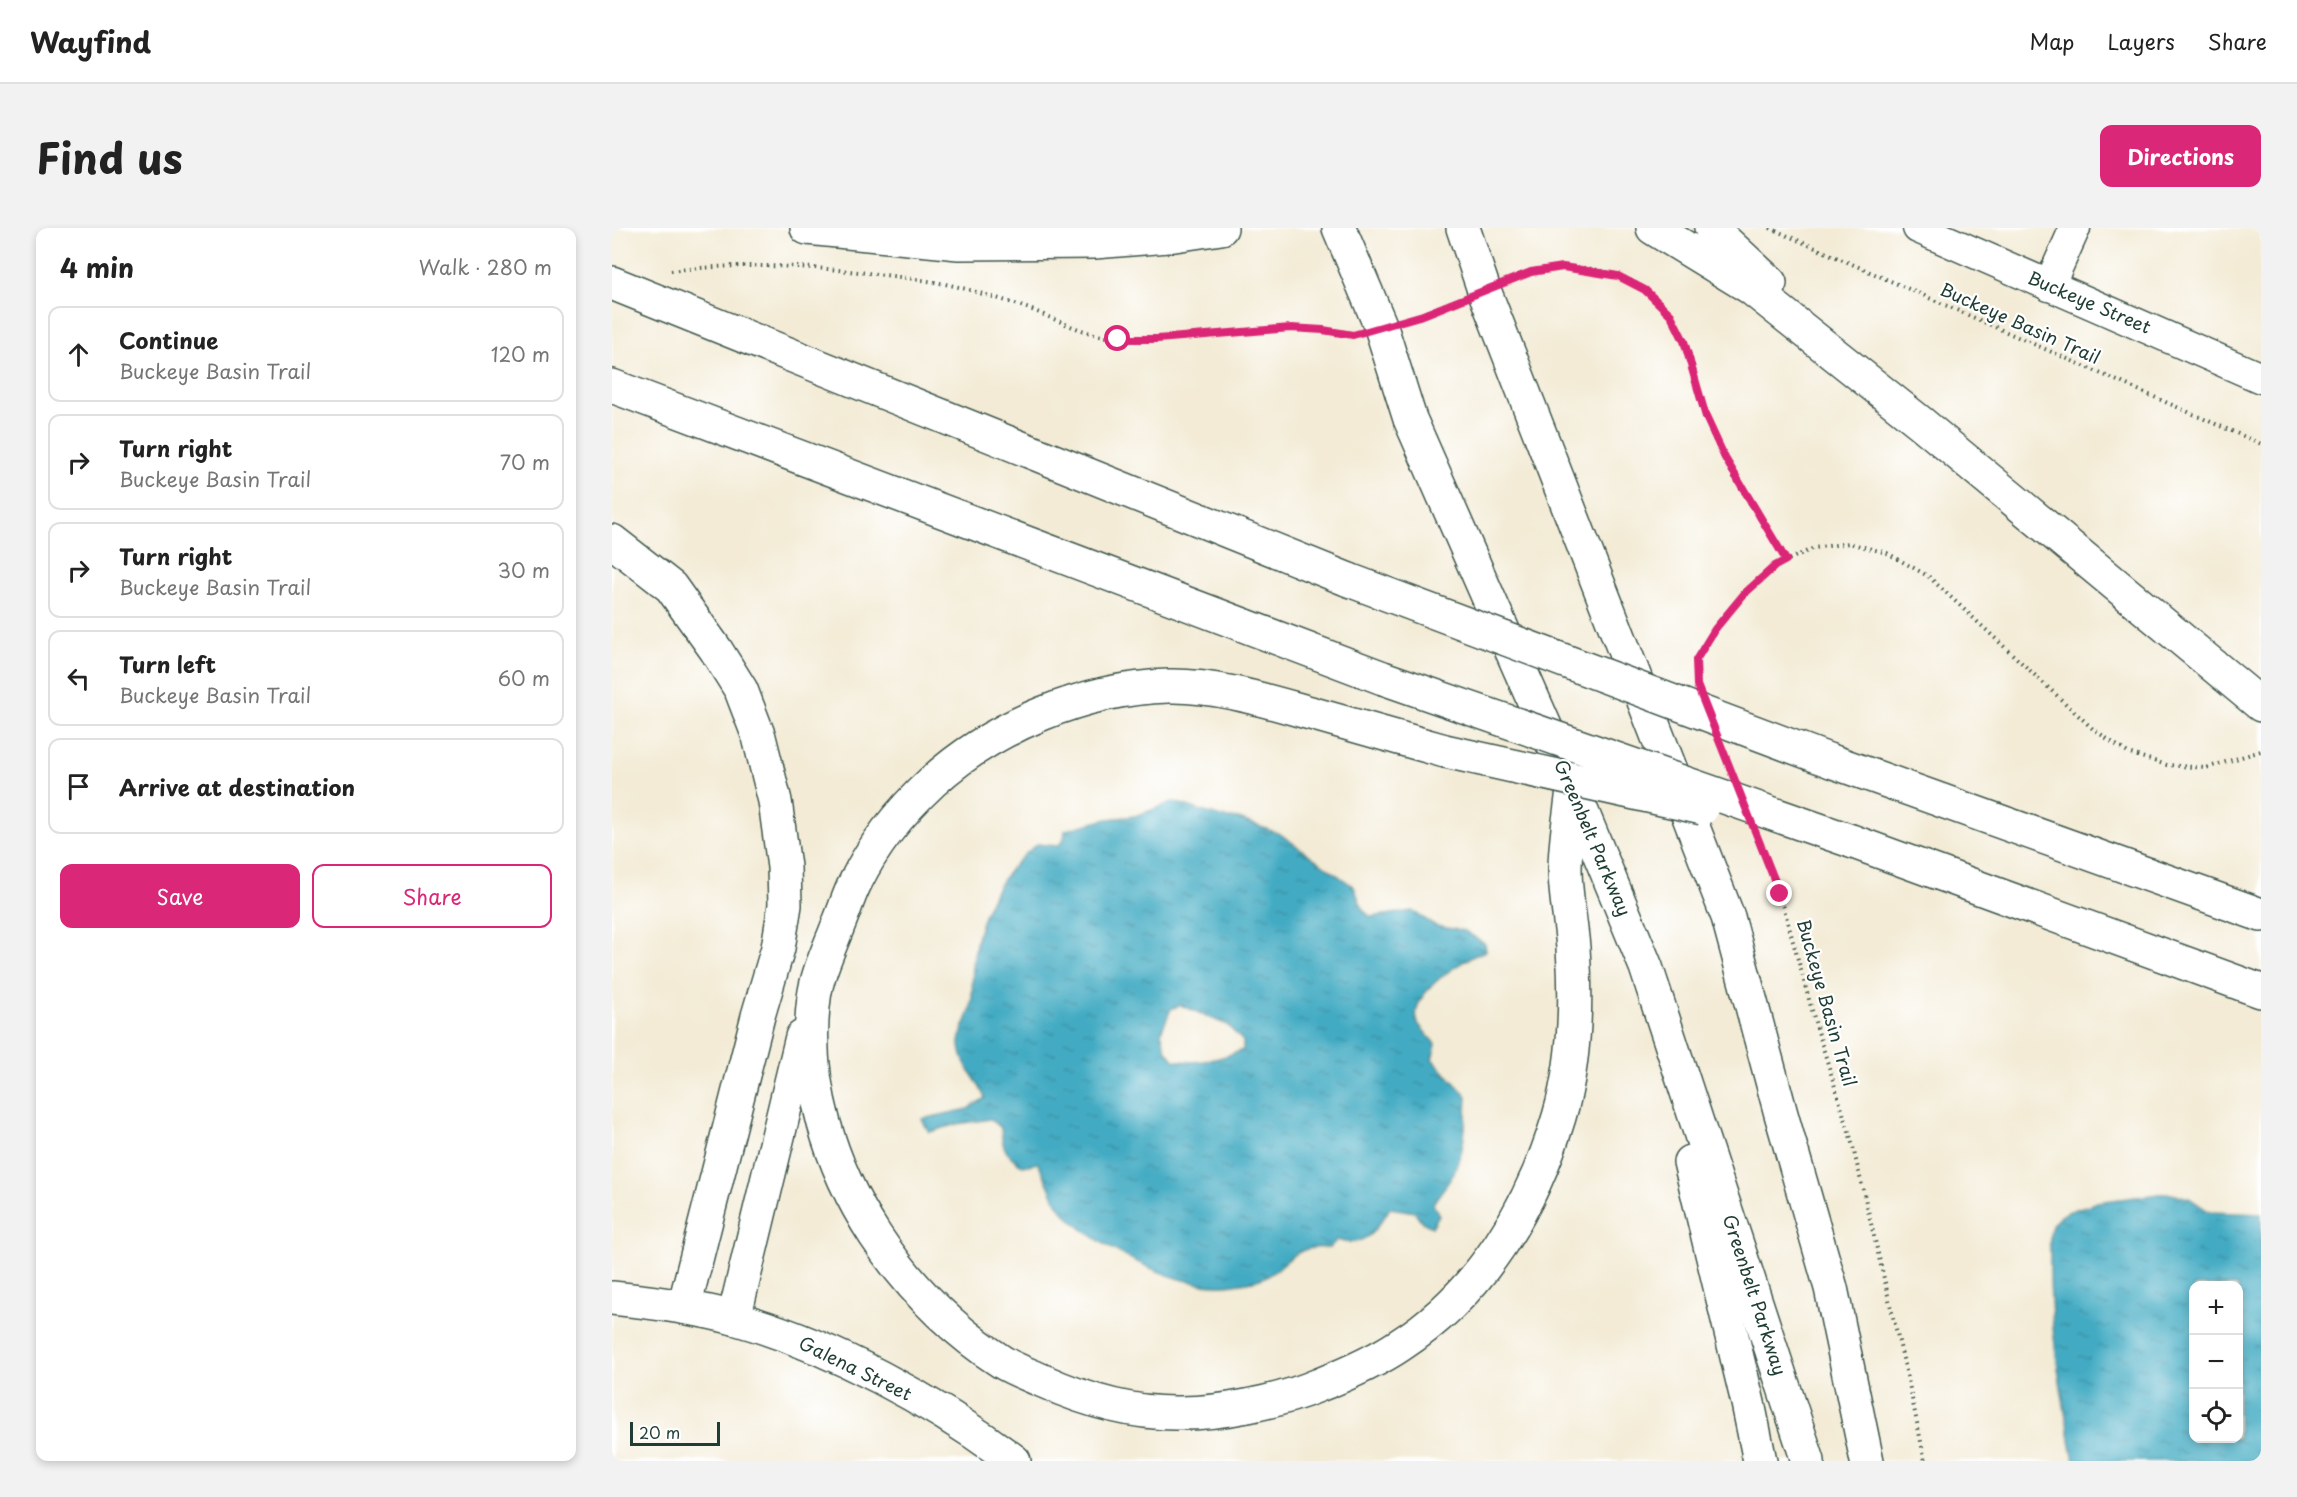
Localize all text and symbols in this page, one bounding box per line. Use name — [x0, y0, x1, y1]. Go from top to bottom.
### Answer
text: Wayfind — [30, 20, 151, 63]
text: Map — [2030, 25, 2074, 57]
text: Layers — [2107, 25, 2175, 57]
text: Share — [2208, 25, 2267, 57]
text: Find us — [36, 125, 183, 188]
button: Directions — [2100, 125, 2261, 187]
text: 4 min — [60, 248, 134, 287]
text: Walk · 280 m — [419, 252, 552, 282]
street label: Buckeye Street — [2024, 264, 2155, 340]
street label: Buckeye Basin Trail — [1936, 275, 2105, 370]
text: Continue — [119, 323, 218, 356]
route start — [1104, 325, 1130, 351]
icon: ahead — [62, 338, 95, 371]
text: 120 m — [491, 339, 550, 369]
text: Buckeye Basin Trail — [119, 356, 311, 386]
text: Turn right — [119, 431, 232, 464]
icon: right — [62, 446, 95, 479]
text: 70 m — [500, 447, 550, 477]
text: Buckeye Basin Trail — [119, 464, 311, 494]
text: Turn right — [119, 539, 232, 572]
icon: right — [62, 554, 95, 587]
text: 30 m — [497, 555, 550, 585]
text: Buckeye Basin Trail — [119, 572, 311, 602]
text: Turn left — [119, 647, 216, 680]
icon: left — [62, 662, 95, 695]
text: 60 m — [498, 663, 550, 693]
text: Buckeye Basin Trail — [119, 680, 311, 710]
street label: Greenbelt Parkway — [1548, 755, 1639, 920]
icon: arrive — [62, 770, 95, 803]
text: Arrive at destination — [119, 770, 355, 803]
button: Save — [60, 864, 300, 928]
button: Share — [312, 864, 552, 928]
route end — [1766, 880, 1792, 906]
street label: Buckeye Basin Trail — [1791, 916, 1864, 1089]
street label: Greenbelt Parkway — [1717, 1211, 1794, 1378]
map controls — [2189, 1281, 2243, 1443]
button: + — [2189, 1281, 2243, 1335]
street label: Galena Street — [795, 1329, 917, 1407]
button: − — [2189, 1335, 2243, 1389]
button: locate — [2189, 1389, 2243, 1443]
scale bar — [630, 1419, 720, 1446]
text: 20 m — [639, 1420, 680, 1444]

